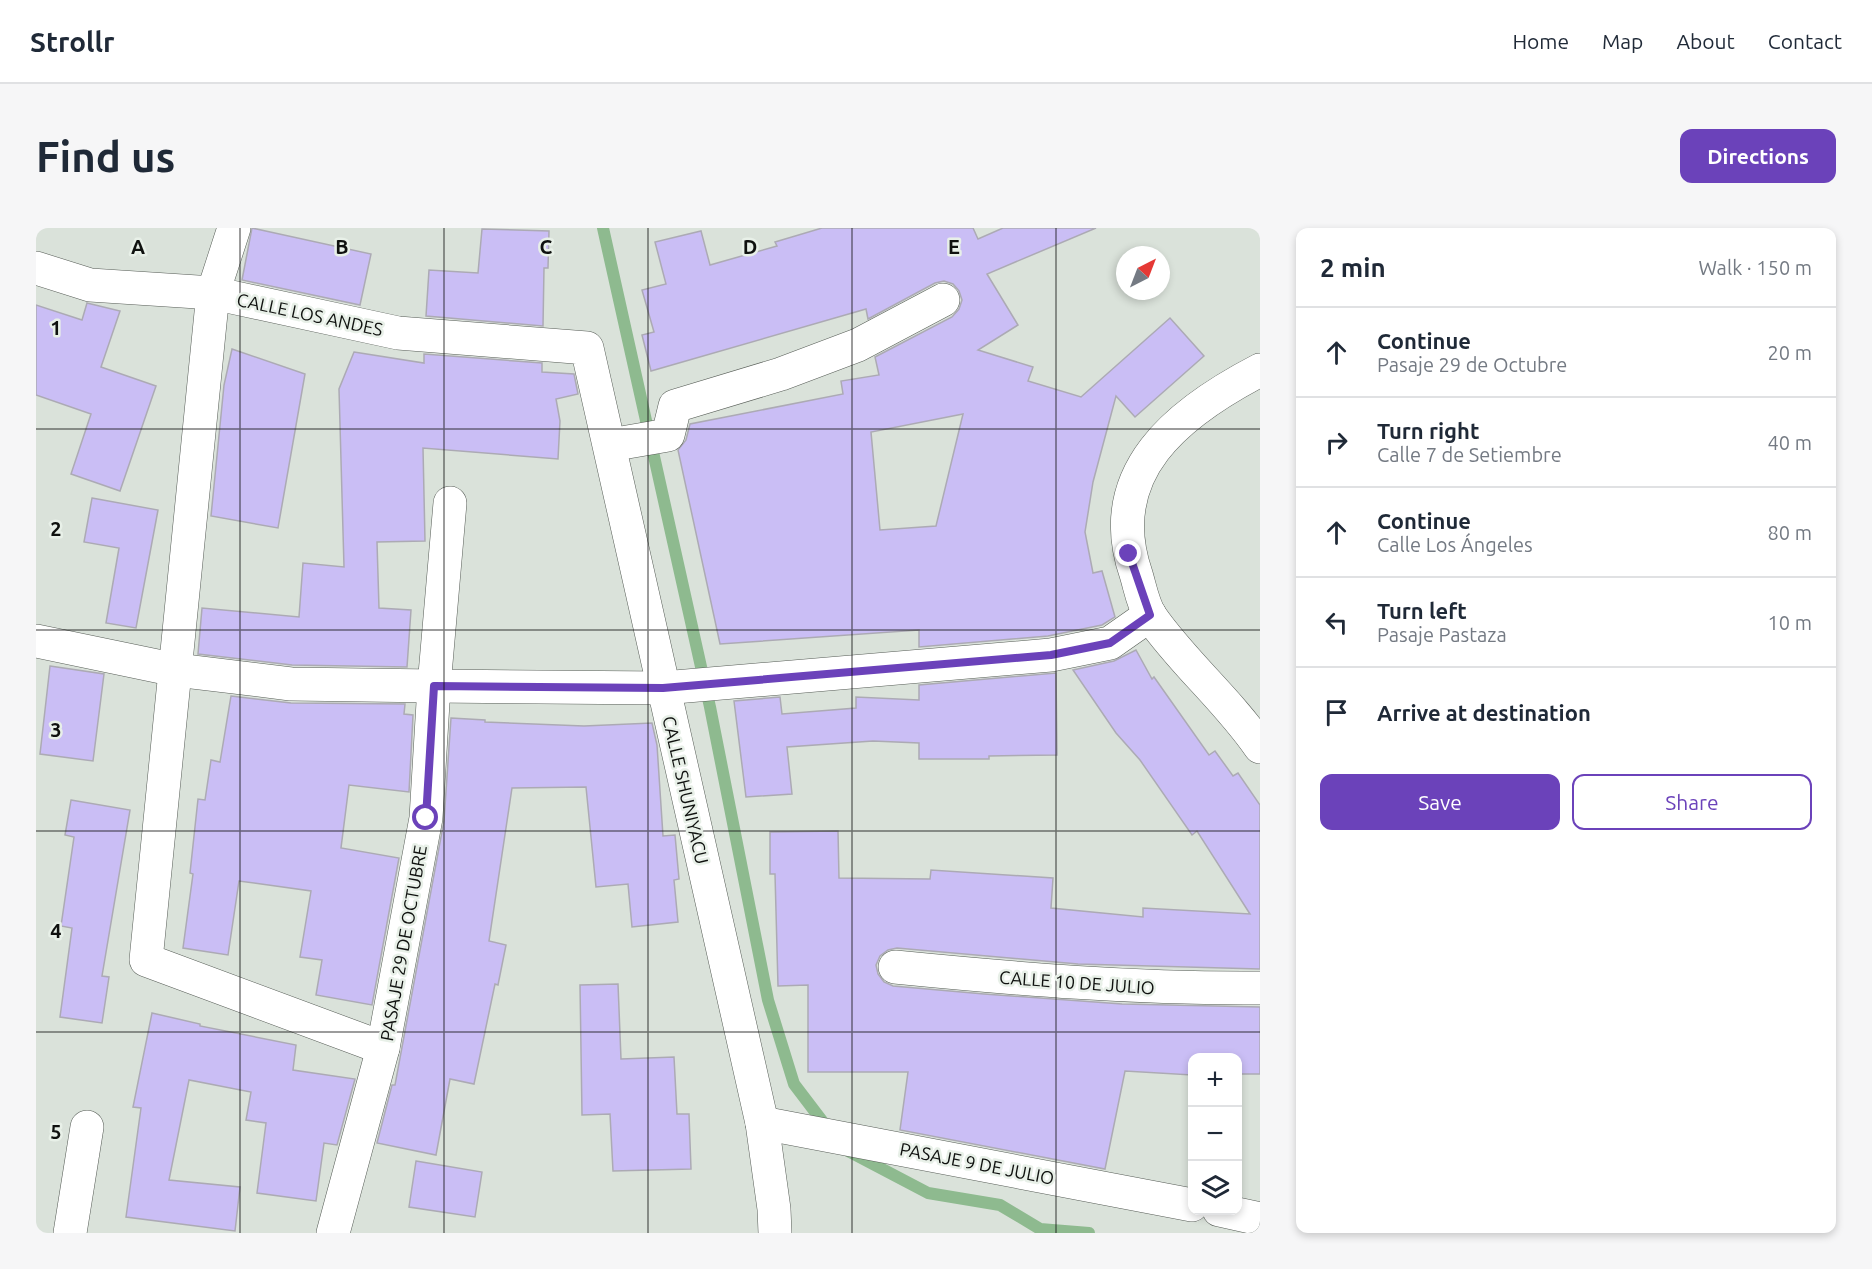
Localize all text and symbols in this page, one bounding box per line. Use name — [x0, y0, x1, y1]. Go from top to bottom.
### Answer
text: Strollr — [30, 26, 115, 57]
text: Home — [1512, 29, 1569, 53]
text: Map — [1602, 29, 1643, 53]
text: About — [1676, 29, 1735, 53]
text: Contact — [1768, 29, 1842, 53]
button: Directions — [1680, 129, 1836, 183]
text: Find us — [36, 133, 175, 180]
text: A — [131, 235, 145, 258]
text: B — [335, 235, 349, 258]
text: C — [540, 235, 553, 258]
text: D — [743, 235, 757, 258]
text: E — [948, 235, 960, 258]
north arrow — [1116, 246, 1170, 300]
text: 2 min — [1320, 253, 1386, 282]
text: Walk · 150 m — [1699, 256, 1812, 279]
street label: CALLE LOS ANDES — [235, 289, 385, 339]
text: 1 — [50, 316, 62, 339]
text: Continue — [1377, 328, 1471, 353]
icon: ahead — [1320, 336, 1353, 369]
text: 20 m — [1768, 341, 1812, 364]
text: Pasaje 29 de Octubre — [1377, 353, 1567, 376]
text: Turn right — [1377, 418, 1479, 443]
icon: right — [1320, 426, 1353, 459]
text: 40 m — [1768, 431, 1812, 454]
text: Calle 7 de Setiembre — [1377, 443, 1562, 466]
text: Continue — [1377, 508, 1471, 533]
icon: ahead — [1320, 516, 1353, 549]
text: 2 — [50, 517, 62, 540]
text: 80 m — [1768, 521, 1812, 544]
text: Calle Los Ángeles — [1377, 533, 1533, 556]
route end — [1115, 540, 1141, 566]
text: Turn left — [1377, 598, 1467, 623]
icon: left — [1320, 606, 1353, 639]
text: 10 m — [1768, 611, 1812, 634]
text: Pasaje Pastaza — [1377, 623, 1507, 646]
icon: arrive — [1320, 696, 1353, 729]
text: Arrive at destination — [1377, 700, 1591, 725]
street label: CALLE SHUNIYACU — [659, 714, 713, 866]
text: 3 — [50, 718, 62, 741]
button: Save — [1320, 774, 1560, 830]
button: Share — [1572, 774, 1812, 830]
route start — [412, 804, 438, 830]
street label: PASAJE 29 DE OCTUBRE — [376, 844, 430, 1042]
text: 4 — [50, 919, 62, 942]
street label: CALLE 10 DE JULIO — [999, 967, 1155, 997]
map controls — [1188, 1053, 1242, 1215]
button: + — [1188, 1053, 1242, 1107]
button: − — [1188, 1107, 1242, 1161]
text: 5 — [50, 1120, 62, 1143]
street label: PASAJE 9 DE JULIO — [898, 1138, 1056, 1188]
button: layers — [1188, 1161, 1242, 1215]

